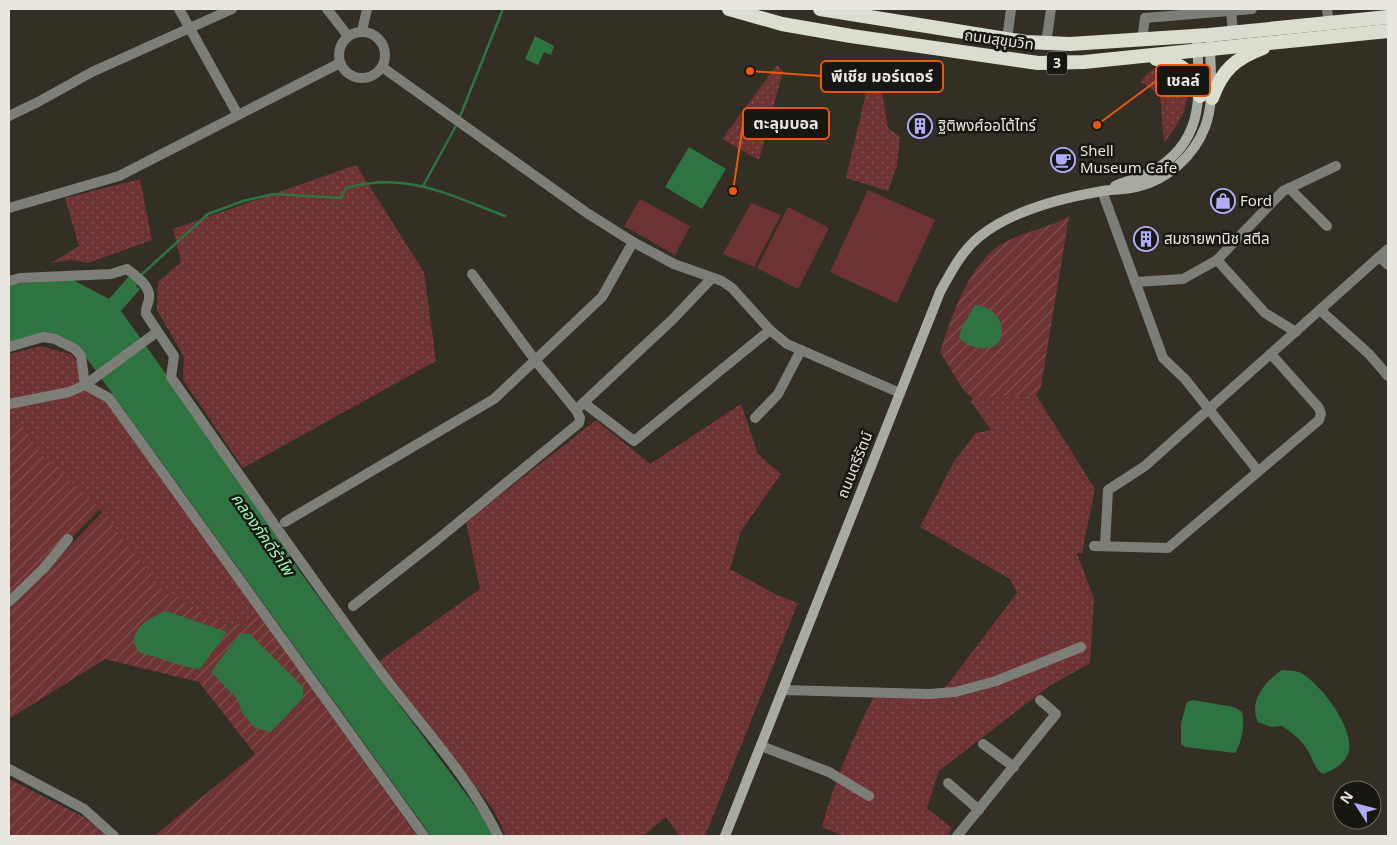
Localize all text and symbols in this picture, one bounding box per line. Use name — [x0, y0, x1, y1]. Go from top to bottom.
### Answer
street label: ถนนสุขุมวิท — [963, 24, 1035, 54]
road number: 3 — [1047, 52, 1067, 74]
callout: พีเชีย มอร์เตอร์ — [821, 61, 943, 92]
text: พีเชีย มอร์เตอร์ — [831, 65, 933, 87]
callout: เชลล์ — [1156, 65, 1210, 96]
text: เชลล์ — [1166, 69, 1200, 91]
callout: ตะลุมบอล — [743, 108, 829, 139]
text: ตะลุมบอล — [753, 112, 819, 134]
building icon: ฐิติพงศ์ออโต้ไทร์ — [907, 113, 933, 139]
place label: ฐิติพงศ์ออโต้ไทร์ — [938, 115, 1037, 135]
place label: Shell Museum Cafe — [1080, 140, 1177, 177]
cafe icon: Shell Museum Cafe — [1050, 147, 1076, 173]
shop icon: Ford — [1210, 188, 1236, 214]
place label: Ford — [1240, 190, 1272, 210]
building icon: สมชายพานิช สตีล — [1133, 226, 1159, 252]
place label: สมชายพานิช สตีล — [1164, 228, 1270, 248]
street label: ถนนตรีรัตน์ — [832, 428, 877, 501]
water label: คลองภัคดีรำไพ — [226, 488, 301, 581]
north arrow — [1332, 780, 1382, 830]
text: N — [1335, 787, 1357, 807]

